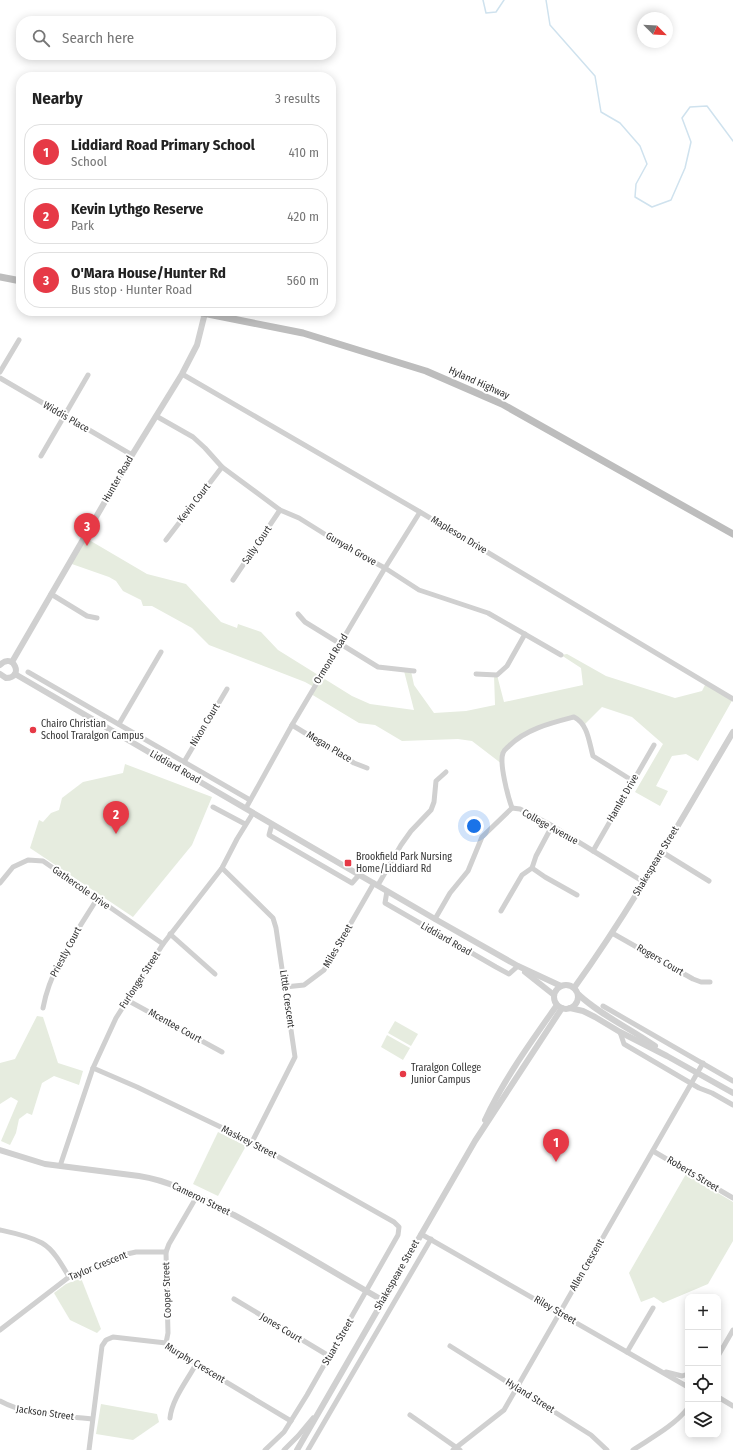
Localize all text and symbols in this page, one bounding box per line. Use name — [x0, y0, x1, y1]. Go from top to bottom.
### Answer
north arrow — [637, 12, 673, 48]
search box — [16, 16, 336, 60]
icon: search — [30, 27, 52, 49]
text: Search here — [62, 29, 134, 47]
text: Nearby — [32, 88, 83, 109]
text: 3 results — [275, 91, 320, 106]
text: Liddiard Road Primary School — [71, 136, 255, 154]
text: 1 — [43, 145, 49, 160]
text: 410 m — [289, 145, 319, 160]
text: School — [71, 154, 107, 169]
text: Kevin Lythgo Reserve — [71, 200, 203, 218]
text: 2 — [43, 209, 49, 224]
text: 420 m — [287, 209, 319, 224]
text: Park — [71, 218, 94, 233]
text: O'Mara House/Hunter Rd — [71, 264, 226, 282]
text: 3 — [43, 273, 49, 288]
text: 560 m — [287, 273, 319, 288]
text: Bus stop · Hunter Road — [71, 282, 192, 297]
street label: Hyland Highway — [447, 364, 512, 402]
street label: Widdis Place — [41, 399, 91, 435]
street label: Hunter Road — [100, 454, 136, 504]
street label: Kevin Court — [175, 480, 214, 525]
pin: 3 — [74, 513, 100, 546]
street label: Mapleson Drive — [429, 514, 489, 556]
street label: Sally Court — [240, 523, 275, 567]
street label: Gunyah Grove — [324, 530, 379, 568]
street label: Ormond Road — [311, 632, 351, 686]
street label: Nixon Court — [188, 701, 223, 749]
place label: Chairo Christian School Traralgon Campus — [41, 718, 144, 742]
marker: Chairo Christian School Traralgon Campus — [28, 725, 38, 735]
street label: Megan Place — [304, 729, 354, 765]
street label: Liddiard Road — [147, 748, 203, 786]
street label: Hamlet Drive — [605, 772, 641, 824]
pin: 2 — [103, 801, 129, 834]
street label: College Avenue — [520, 807, 580, 847]
your location — [464, 816, 484, 836]
street label: Shakespeare Street — [630, 823, 682, 898]
place label: Brookfield Park Nursing Home/Liddiard Rd — [356, 851, 452, 875]
marker: Brookfield Park Nursing Home/Liddiard Rd — [343, 858, 353, 868]
street label: Gathercole Drive — [50, 864, 112, 912]
street label: Liddiard Road — [418, 920, 474, 958]
street label: Miles Street — [321, 921, 356, 970]
street label: Priestly Court — [48, 924, 85, 979]
street label: Rogers Court — [634, 942, 686, 979]
street label: Furlonger Street — [117, 949, 163, 1011]
street label: Little Crescent — [277, 969, 297, 1029]
street label: Mcentee Court — [146, 1006, 204, 1046]
place label: Traralgon College Junior Campus — [411, 1062, 481, 1086]
marker: Traralgon College Junior Campus — [398, 1069, 408, 1079]
street label: Maskrey Street — [219, 1123, 279, 1161]
pin: 1 — [543, 1129, 569, 1162]
street label: Roberts Street — [665, 1154, 722, 1195]
street label: Cameron Street — [170, 1180, 233, 1219]
street label: Allen Crescent — [567, 1236, 607, 1293]
street label: Shakespeare Street — [372, 1237, 422, 1312]
street label: Taylor Crescent — [67, 1249, 130, 1283]
street label: Cooper Street — [160, 1261, 174, 1318]
street label: Riley Street — [532, 1293, 579, 1327]
map controls — [685, 1294, 721, 1438]
button: + — [685, 1294, 721, 1330]
street label: Jones Court — [258, 1311, 305, 1346]
street label: Stuart Street — [320, 1316, 357, 1368]
button: − — [685, 1330, 721, 1366]
street label: Murphy Crescent — [163, 1340, 228, 1386]
button: locate — [685, 1366, 721, 1402]
street label: Hyland Street — [503, 1376, 557, 1416]
button: layers — [685, 1402, 721, 1438]
street label: Jackson Street — [15, 1403, 75, 1423]

